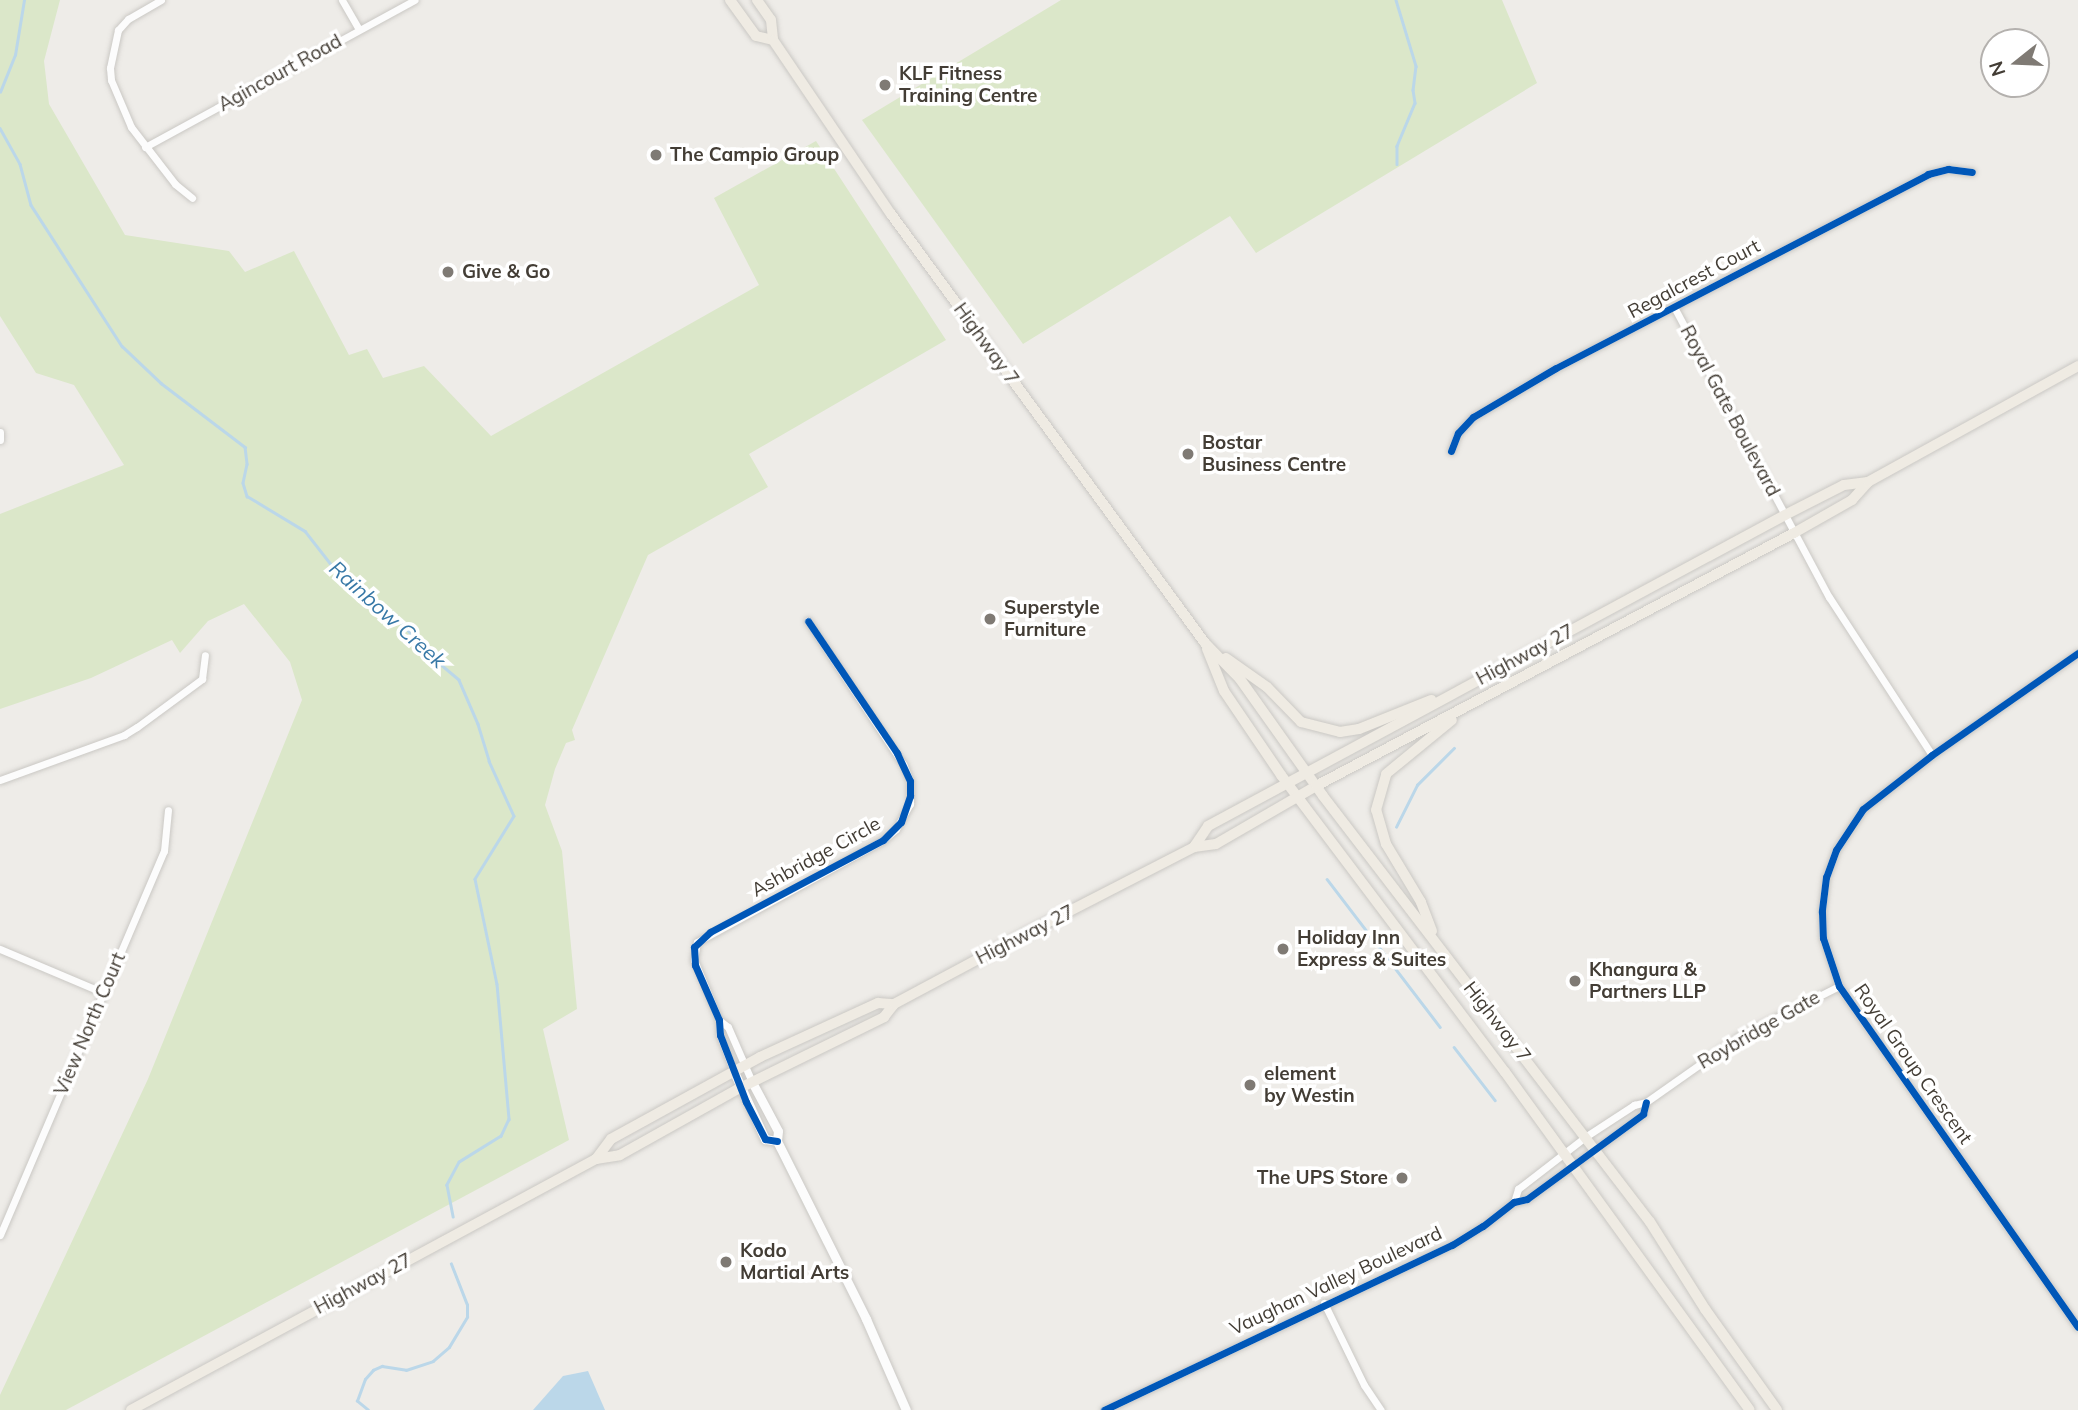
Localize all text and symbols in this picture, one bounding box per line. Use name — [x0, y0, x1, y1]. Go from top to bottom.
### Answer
north arrow — [1980, 28, 2050, 98]
street label: Agincourt Road — [214, 30, 346, 116]
text: N — [1983, 58, 2011, 79]
place label: KLF Fitness Training Centre — [899, 63, 1037, 107]
marker: KLF Fitness Training Centre — [877, 77, 893, 93]
place label: The Campio Group — [670, 144, 839, 166]
marker: The Campio Group — [648, 147, 664, 163]
street label: Regalcrest Court — [1624, 235, 1764, 323]
place label: Give & Go — [462, 261, 550, 283]
marker: Give & Go — [440, 264, 456, 280]
street label: Highway 7 — [949, 299, 1023, 389]
street label: Royal Gate Boulevard — [1675, 322, 1785, 500]
place label: Bostar Business Centre — [1202, 432, 1346, 476]
marker: Bostar Business Centre — [1180, 446, 1196, 462]
water label: Rainbow Creek — [325, 555, 451, 673]
place label: Superstyle Furniture — [1004, 597, 1100, 641]
marker: Superstyle Furniture — [982, 611, 998, 627]
street label: Highway 27 — [1472, 620, 1578, 690]
street label: Ashbridge Circle — [748, 812, 884, 902]
street label: Highway 27 — [972, 901, 1078, 969]
place label: Holiday Inn Express & Suites — [1297, 927, 1446, 971]
marker: Holiday Inn Express & Suites — [1275, 941, 1291, 957]
street label: View North Court — [50, 949, 130, 1099]
place label: Khangura & Partners LLP — [1589, 959, 1706, 1003]
marker: Khangura & Partners LLP — [1567, 973, 1583, 989]
street label: Highway 7 — [1459, 977, 1535, 1067]
street label: Royal Group Crescent — [1849, 980, 1977, 1148]
street label: Roybridge Gate — [1694, 986, 1824, 1074]
place label: element by Westin — [1264, 1063, 1355, 1107]
marker: element by Westin — [1242, 1077, 1258, 1093]
place label: The UPS Store — [1257, 1167, 1388, 1189]
marker: The UPS Store — [1394, 1170, 1410, 1186]
street label: Vaughan Valley Boulevard — [1226, 1222, 1446, 1340]
place label: Kodo Martial Arts — [740, 1240, 849, 1284]
street label: Highway 27 — [310, 1249, 416, 1319]
marker: Kodo Martial Arts — [718, 1254, 734, 1270]

